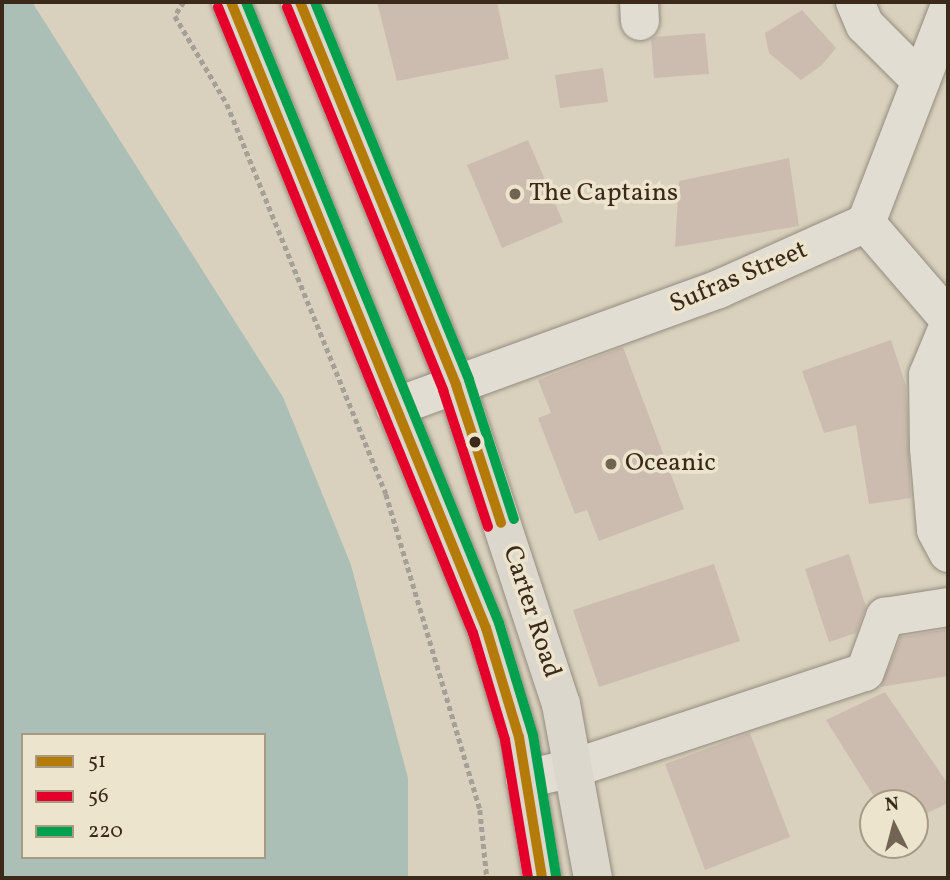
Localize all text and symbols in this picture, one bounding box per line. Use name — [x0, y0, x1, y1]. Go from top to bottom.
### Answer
place label: The Captains — [529, 178, 678, 210]
marker: The Captains — [507, 186, 523, 202]
street label: Sufras Street — [666, 235, 812, 321]
unlabelled marker — [468, 435, 482, 449]
place label: Oceanic — [625, 448, 716, 480]
marker: Oceanic — [603, 456, 619, 472]
street label: Carter Road — [495, 542, 567, 682]
legend — [21, 733, 266, 859]
text: 51 — [88, 747, 106, 776]
text: 56 — [88, 782, 109, 811]
north arrow — [859, 789, 929, 859]
text: N — [884, 791, 900, 819]
text: 220 — [88, 817, 123, 846]

